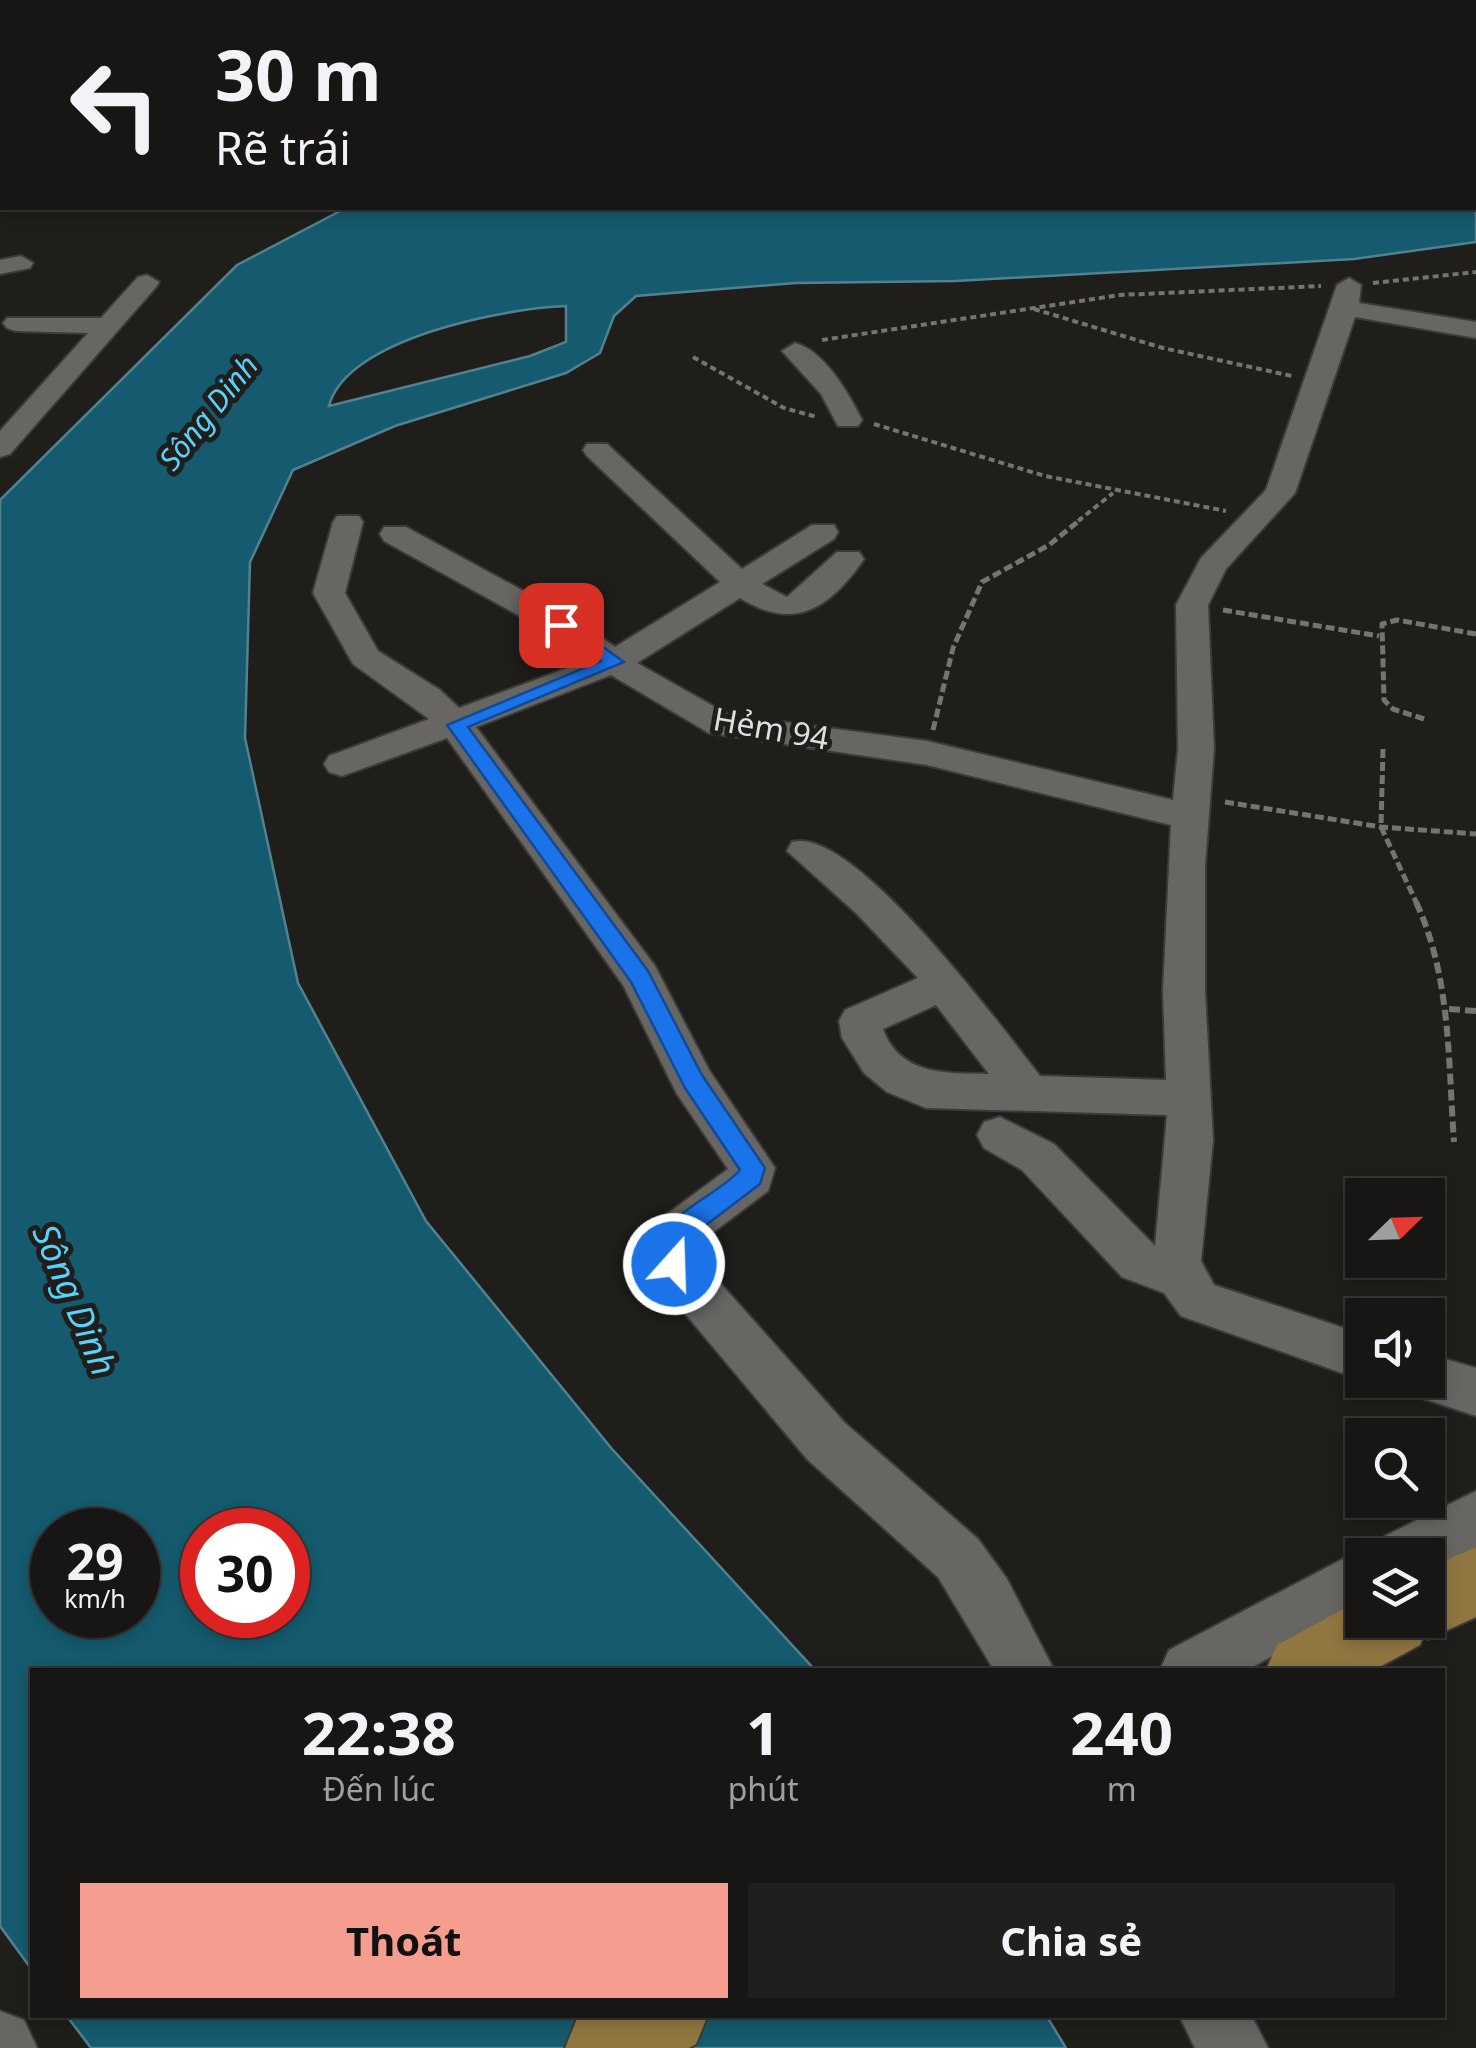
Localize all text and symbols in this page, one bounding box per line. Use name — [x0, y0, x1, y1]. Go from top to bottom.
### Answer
text: 30 m — [215, 26, 382, 122]
icon: left — [50, 40, 180, 170]
text: Rẽ trái — [215, 117, 351, 178]
water label: Sông Dinh — [149, 346, 267, 478]
pin — [519, 583, 604, 668]
icon: arrive — [534, 598, 589, 653]
street label: Hẻm 94 — [710, 696, 832, 759]
north arrow — [1345, 1178, 1445, 1278]
map controls — [1345, 1178, 1445, 1638]
position arrow — [622, 1212, 726, 1316]
water label: Sông Dinh — [23, 1217, 128, 1382]
button: sound — [1345, 1298, 1445, 1398]
button: search — [1345, 1418, 1445, 1518]
speed limit sign: 30 — [180, 1508, 310, 1638]
text: 29 — [66, 1527, 124, 1595]
button: layers — [1345, 1538, 1445, 1638]
text: km/h — [64, 1581, 126, 1615]
text: 22:38 — [302, 1691, 456, 1773]
text: 1 — [746, 1691, 780, 1773]
text: 240 — [1070, 1691, 1173, 1773]
text: Đến lúc — [322, 1767, 435, 1810]
text: phút — [728, 1767, 798, 1810]
text: m — [1107, 1767, 1137, 1810]
button: Thoát — [80, 1883, 728, 1998]
button: Chia sẻ — [748, 1883, 1395, 1998]

